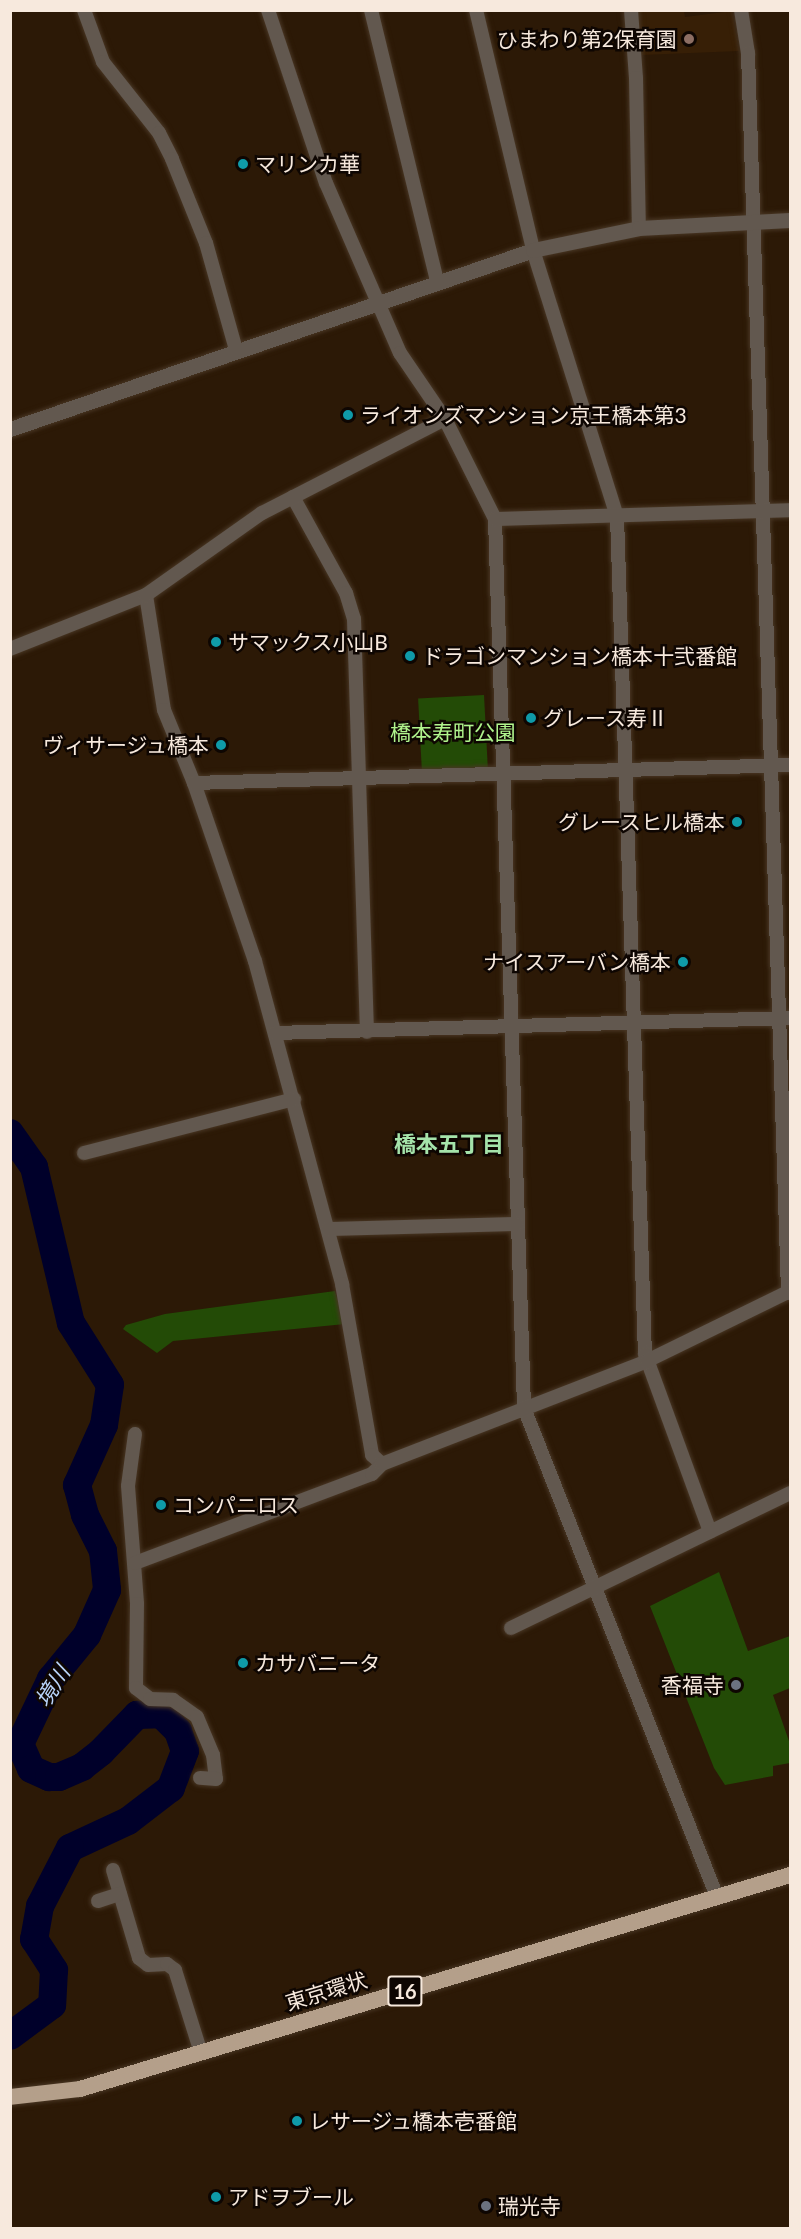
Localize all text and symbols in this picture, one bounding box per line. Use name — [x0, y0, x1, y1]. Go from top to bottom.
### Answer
place label: ひまわり第2保育園 — [497, 26, 677, 52]
marker: ひまわり第2保育園 — [682, 32, 696, 46]
place label: マリンカ華 — [255, 151, 360, 177]
marker: マリンカ華 — [236, 157, 250, 171]
place label: ライオンズマンション京王橋本第3 — [360, 402, 687, 428]
marker: ライオンズマンション京王橋本第3 — [341, 408, 355, 422]
place label: サマックス小山B — [228, 629, 389, 655]
marker: サマックス小山B — [209, 635, 223, 649]
place label: ドラゴンマンション橋本十弐番館 — [422, 643, 737, 669]
marker: ドラゴンマンション橋本十弐番館 — [403, 649, 417, 663]
place label: グレース寿Ⅱ — [543, 705, 669, 731]
marker: グレース寿Ⅱ — [524, 711, 538, 725]
park label: 橋本寿町公園 — [390, 719, 516, 745]
place label: ヴィサージュ橋本 — [41, 732, 209, 758]
marker: ヴィサージュ橋本 — [214, 738, 228, 752]
place label: グレースヒル橋本 — [557, 809, 725, 835]
marker: グレースヒル橋本 — [730, 815, 744, 829]
place label: ナイスアーバン橋本 — [483, 949, 671, 975]
marker: ナイスアーバン橋本 — [676, 955, 690, 969]
district label: 橋本五丁目 — [394, 1131, 504, 1157]
place label: コンパニロス — [173, 1492, 299, 1518]
marker: コンパニロス — [154, 1498, 168, 1512]
place label: カサバニータ — [255, 1650, 381, 1676]
marker: カサバニータ — [236, 1656, 250, 1670]
water label: 境川 — [29, 1660, 75, 1712]
place label: 香福寺 — [661, 1672, 724, 1698]
marker: 香福寺 — [729, 1678, 743, 1692]
street label: 東京環状 — [282, 1967, 370, 2015]
road number: 16 — [387, 1974, 423, 2008]
place label: レサージュ橋本壱番館 — [309, 2108, 519, 2134]
marker: レサージュ橋本壱番館 — [290, 2114, 304, 2128]
place label: アドヲブール — [228, 2184, 354, 2210]
marker: アドヲブール — [209, 2190, 223, 2204]
place label: 瑞光寺 — [498, 2193, 561, 2219]
marker: 瑞光寺 — [479, 2199, 493, 2213]

